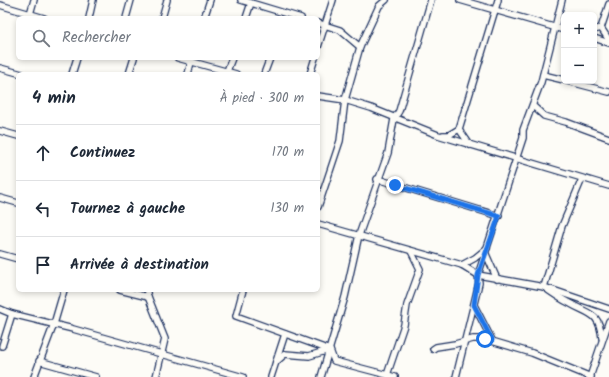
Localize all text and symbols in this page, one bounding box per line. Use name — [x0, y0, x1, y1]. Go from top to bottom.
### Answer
map controls — [561, 12, 597, 84]
button: + — [561, 12, 597, 48]
search box — [16, 16, 320, 60]
text: Rechercher — [62, 26, 130, 50]
icon: search — [30, 27, 52, 49]
button: − — [561, 48, 597, 84]
text: 4 min — [32, 85, 76, 112]
text: À pied · 300 m — [220, 88, 304, 109]
text: Continuez — [70, 141, 135, 165]
icon: ahead — [32, 142, 54, 164]
text: 170 m — [272, 142, 304, 163]
route end — [386, 176, 404, 194]
text: Tournez à gauche — [70, 197, 185, 221]
icon: left — [32, 198, 54, 220]
text: 130 m — [270, 198, 304, 219]
text: Arrivée à destination — [70, 253, 209, 277]
icon: arrive — [32, 254, 54, 276]
route start — [476, 330, 494, 348]

